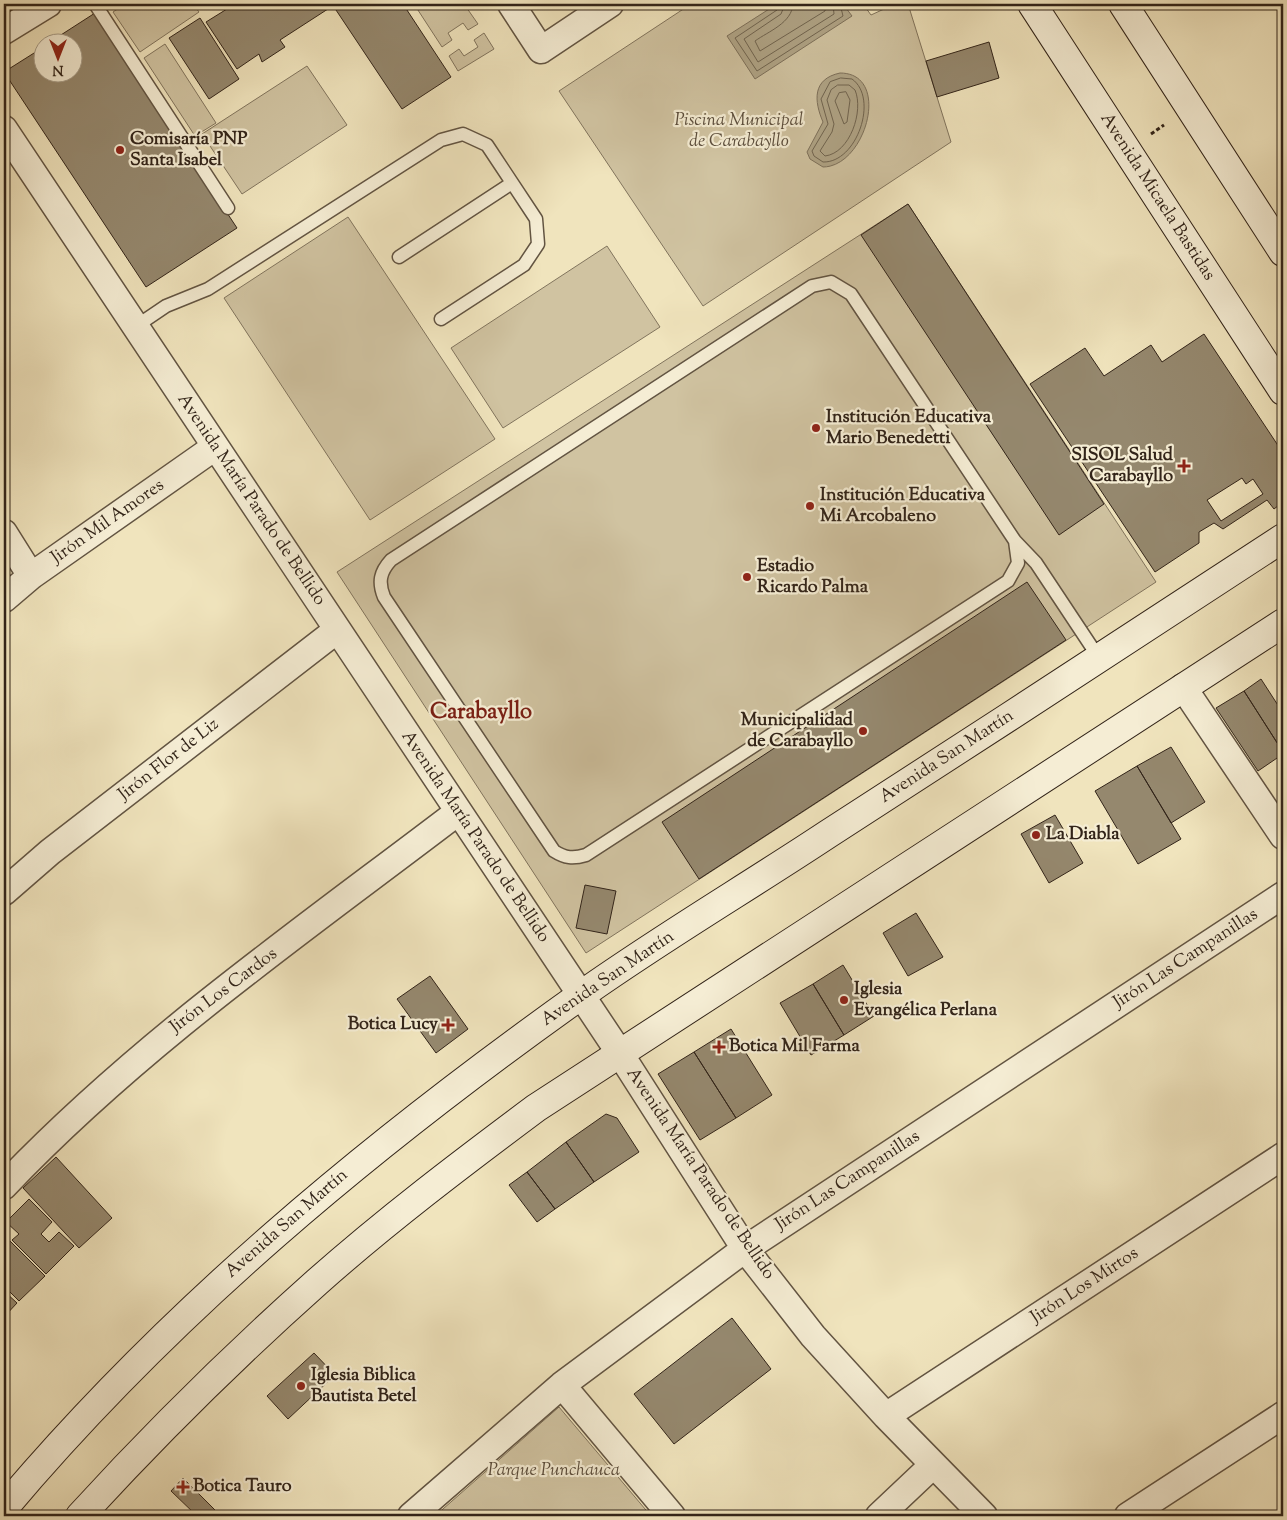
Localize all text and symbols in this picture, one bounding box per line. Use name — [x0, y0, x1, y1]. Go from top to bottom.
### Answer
north arrow — [32, 32, 82, 82]
text: N — [52, 59, 64, 79]
park label: Piscina Municipal de Carabayllo — [674, 108, 804, 155]
street label: Avenida Micaela Bastidas — [1093, 108, 1221, 286]
place label: Comisaría PNP Santa Isabel — [130, 127, 247, 174]
marker: Comisaría PNP Santa Isabel — [114, 144, 126, 156]
street label: Avenida María Parado de Bellido — [170, 389, 332, 611]
place label: Institución Educativa Mario Benedetti — [826, 405, 992, 452]
marker: Institución Educativa Mario Benedetti — [810, 422, 822, 434]
place label: SISOL Salud Carabayllo — [1071, 443, 1174, 490]
marker: SISOL Salud Carabayllo — [1177, 459, 1191, 473]
street label: Jirón Mil Amores — [45, 473, 170, 571]
place label: Institución Educativa Mi Arcobaleno — [820, 483, 986, 530]
marker: Institución Educativa Mi Arcobaleno — [804, 500, 816, 512]
place label: Estadio Ricardo Palma — [757, 554, 869, 601]
marker: Estadio Ricardo Palma — [741, 571, 753, 583]
district label: Carabayllo — [430, 697, 532, 729]
street label: Avenida San Martín — [875, 704, 1020, 810]
place label: Municipalidad de Carabayllo — [741, 708, 854, 755]
street label: Jirón Flor de Liz — [112, 712, 225, 808]
marker: Municipalidad de Carabayllo — [857, 725, 869, 737]
street label: Avenida María Parado de Bellido — [394, 726, 556, 948]
place label: La Diabla — [1046, 822, 1120, 848]
marker: La Diabla — [1030, 829, 1042, 841]
street label: Jirón Las Campanillas — [1108, 902, 1264, 1016]
street label: Avenida San Martín — [536, 925, 680, 1033]
street label: Jirón Los Cardos — [164, 942, 283, 1041]
place label: Iglesia Evangélica Perlana — [854, 977, 998, 1024]
marker: Iglesia Evangélica Perlana — [838, 994, 850, 1006]
place label: Botica Lucy — [348, 1012, 438, 1038]
marker: Botica Lucy — [442, 1019, 454, 1031]
place label: Botica Mil Farma — [729, 1034, 860, 1060]
marker: Botica Mil Farma — [713, 1041, 725, 1053]
street label: Avenida María Parado de Bellido — [619, 1063, 781, 1285]
street label: Jirón Las Campanillas — [770, 1124, 926, 1238]
street label: Avenida San Martín — [220, 1163, 355, 1285]
street label: Jirón Los Mirtos — [1025, 1241, 1144, 1331]
place label: Iglesia Biblica Bautista Betel — [311, 1363, 417, 1410]
marker: Iglesia Biblica Bautista Betel — [295, 1380, 307, 1392]
park label: Parque Punchauca — [488, 1458, 620, 1484]
place label: Botica Tauro — [193, 1474, 292, 1500]
marker: Botica Tauro — [177, 1481, 189, 1493]

